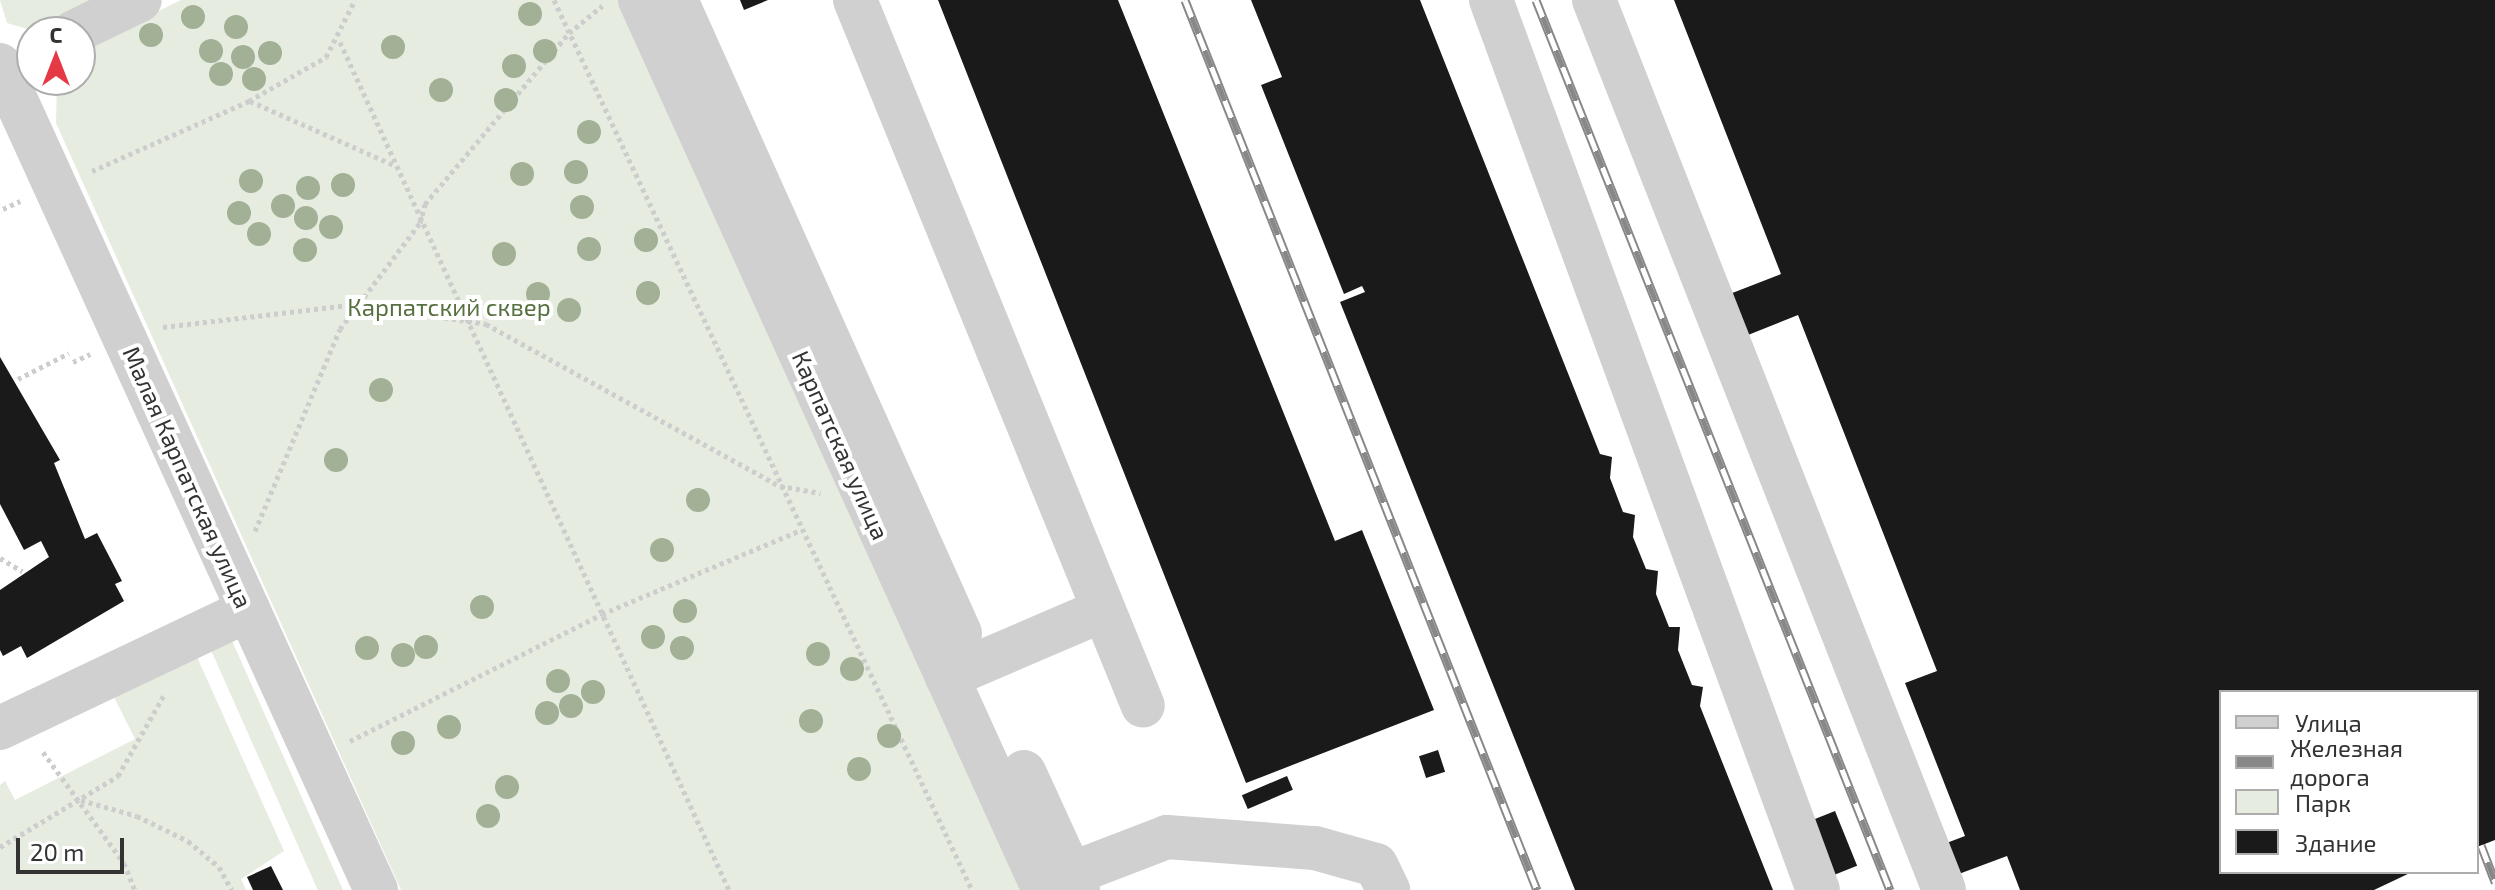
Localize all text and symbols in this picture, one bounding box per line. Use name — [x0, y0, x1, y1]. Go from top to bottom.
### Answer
north arrow — [16, 16, 96, 96]
text: С — [50, 21, 62, 47]
park label: Карпатский сквер — [347, 293, 551, 321]
street label: Малая Карпатская улица — [117, 342, 259, 612]
street label: Карпатская улица — [786, 346, 896, 544]
legend — [2219, 690, 2479, 874]
text: Улица — [2295, 708, 2362, 737]
text: Железная дорога — [2290, 733, 2403, 791]
text: Парк — [2295, 788, 2351, 817]
scale bar — [20, 822, 128, 872]
text: Здание — [2295, 828, 2377, 857]
text: 20 m — [30, 837, 84, 866]

